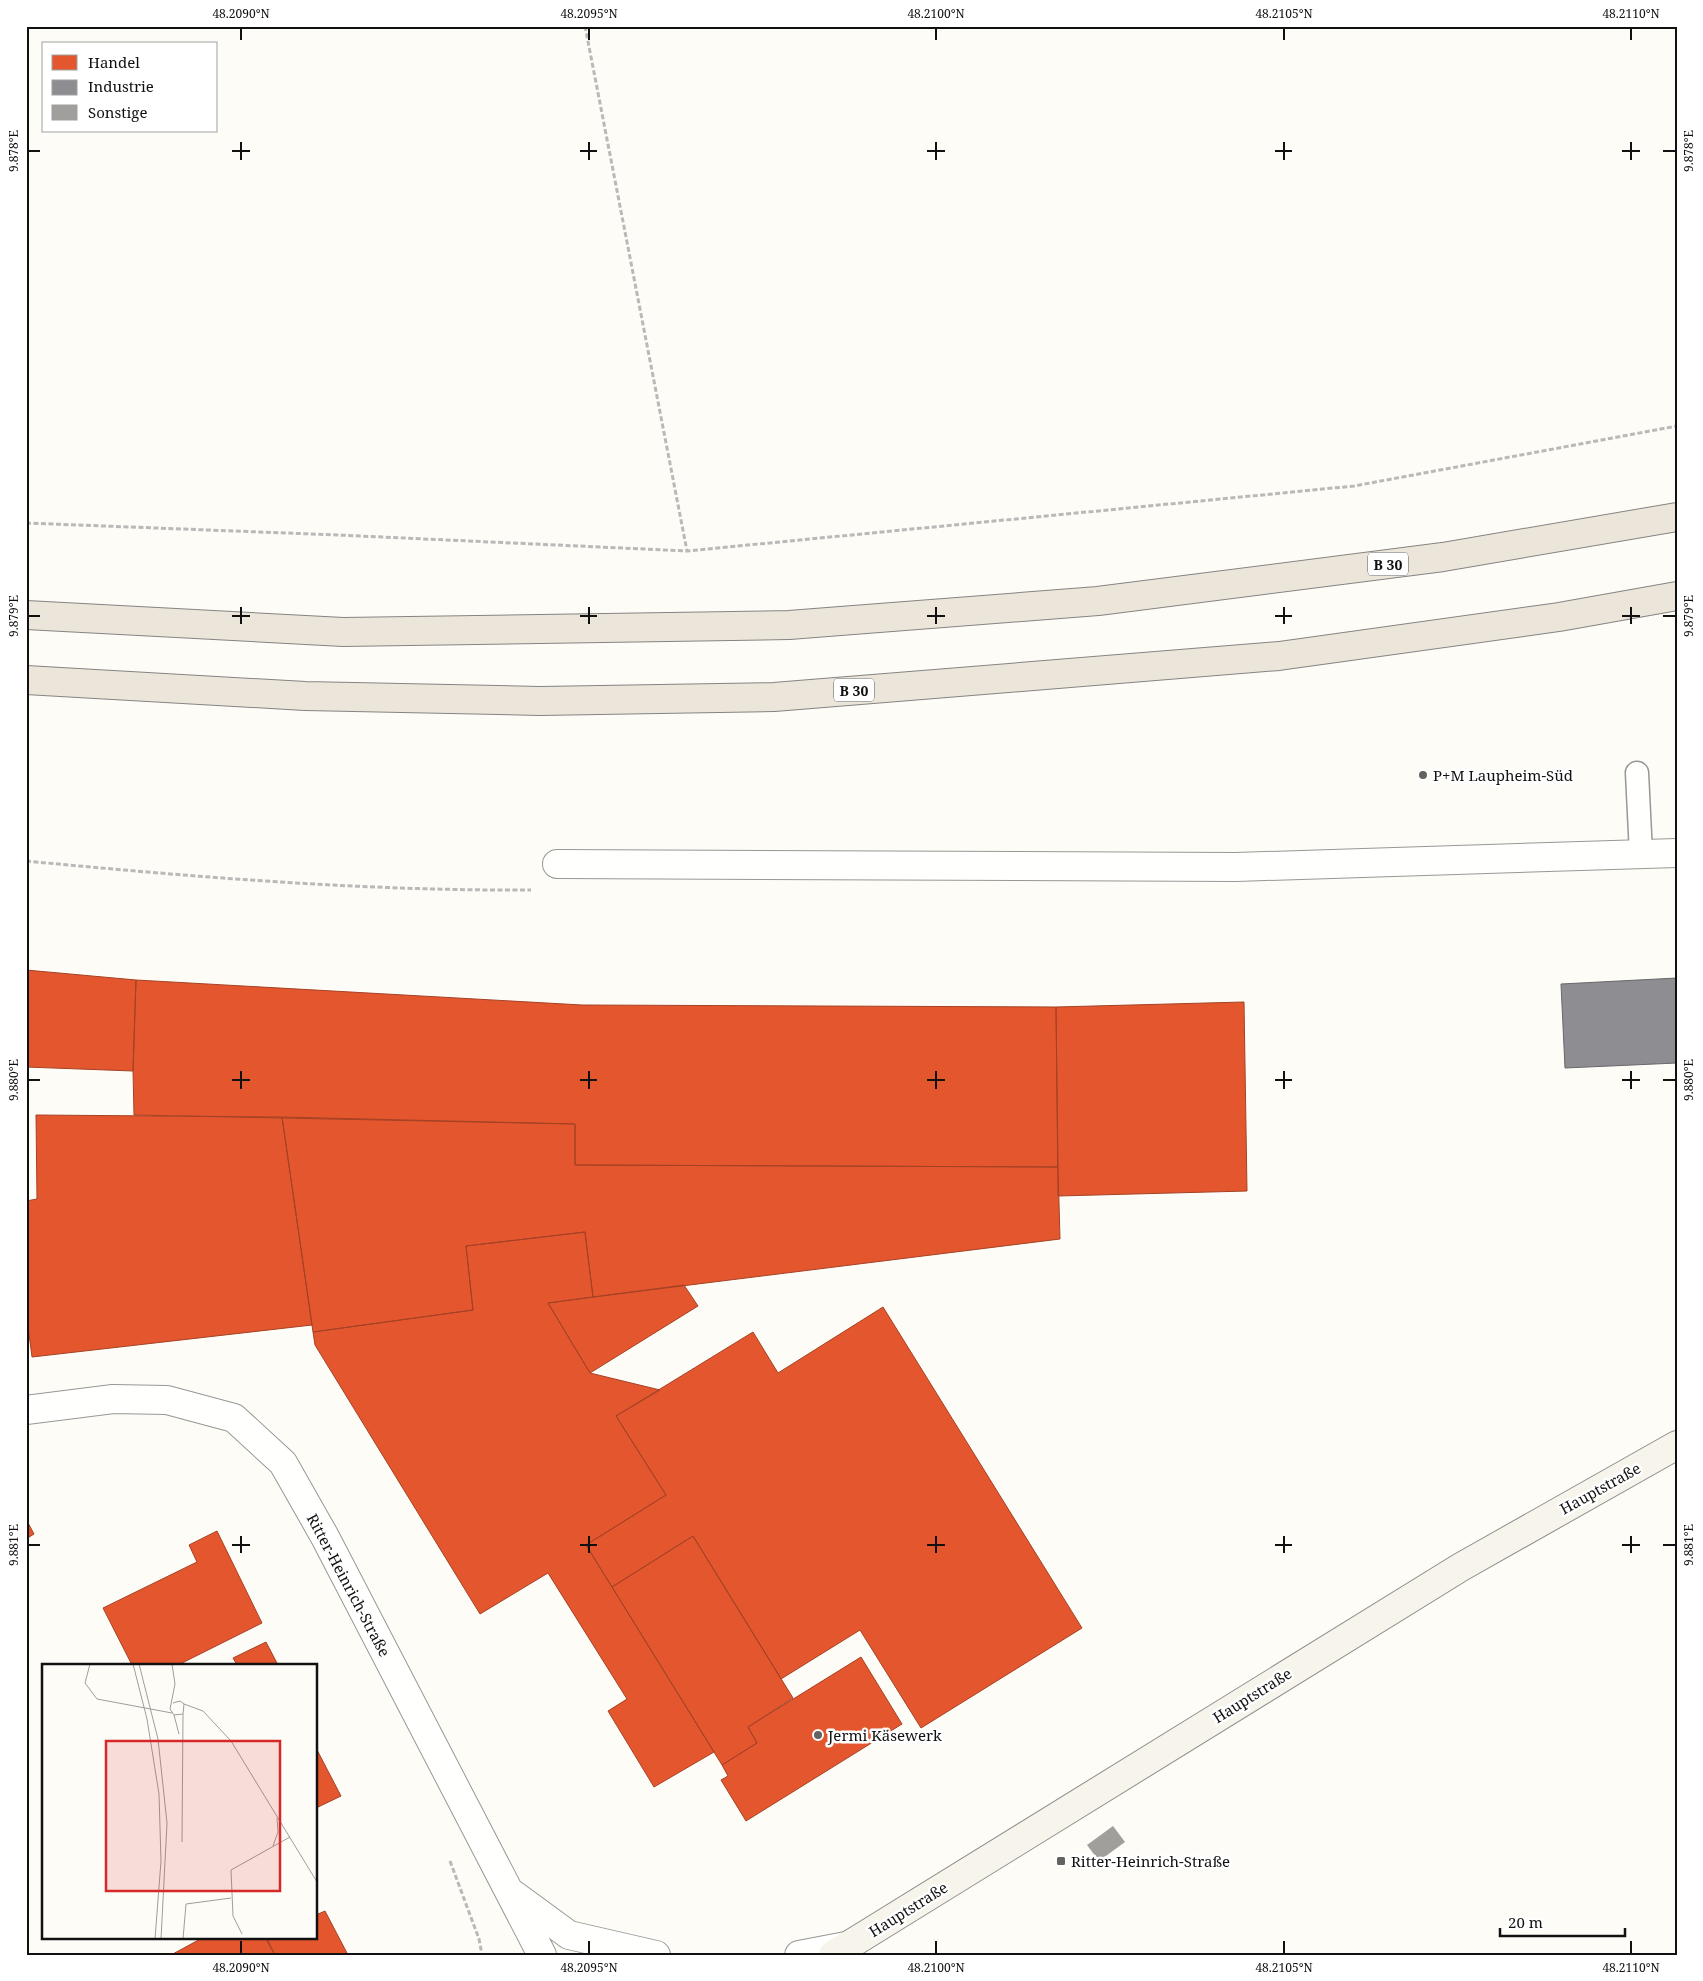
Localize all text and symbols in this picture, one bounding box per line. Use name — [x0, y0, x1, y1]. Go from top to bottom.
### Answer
text: 48.2090°N — [212, 5, 270, 22]
text: 48.2095°N — [560, 5, 618, 22]
text: 48.2100°N — [907, 5, 965, 22]
text: 48.2105°N — [1255, 5, 1313, 22]
text: 48.2110°N — [1602, 5, 1660, 22]
legend — [42, 42, 218, 132]
text: Handel — [88, 52, 140, 72]
text: Industrie — [88, 76, 154, 96]
text: Sonstige — [88, 102, 147, 122]
text: 9.878°E — [5, 130, 22, 172]
text: 9.878°E — [1680, 130, 1697, 172]
road number: B 30 — [1368, 552, 1408, 576]
text: 9.879°E — [5, 595, 22, 637]
text: 9.879°E — [1680, 595, 1697, 637]
road number: B 30 — [834, 678, 874, 702]
place label: P+M Laupheim-Süd — [1433, 765, 1573, 785]
marker: P+M Laupheim-Süd — [1417, 769, 1429, 781]
text: 9.880°E — [5, 1059, 22, 1101]
text: 9.880°E — [1680, 1059, 1697, 1101]
street label: Hauptstraße — [1556, 1458, 1644, 1518]
street label: Ritter-Heinrich-Straße — [303, 1510, 395, 1660]
text: 9.881°E — [5, 1524, 22, 1566]
text: 9.881°E — [1680, 1524, 1697, 1566]
street label: Hauptstraße — [1209, 1663, 1295, 1727]
inset map — [42, 1664, 318, 1938]
place label: Jermi Käsewerk — [827, 1725, 942, 1745]
marker: Jermi Käsewerk — [812, 1729, 824, 1741]
place label: Ritter-Heinrich-Straße — [1071, 1851, 1230, 1871]
marker: Ritter-Heinrich-Straße — [1055, 1855, 1067, 1867]
street label: Hauptstraße — [865, 1877, 951, 1941]
scale bar — [1500, 1906, 1626, 1938]
text: 20 m — [1508, 1912, 1543, 1932]
text: 48.2090°N — [212, 1959, 270, 1976]
text: 48.2095°N — [560, 1959, 618, 1976]
text: 48.2100°N — [907, 1959, 965, 1976]
text: 48.2105°N — [1255, 1959, 1313, 1976]
text: 48.2110°N — [1602, 1959, 1660, 1976]

